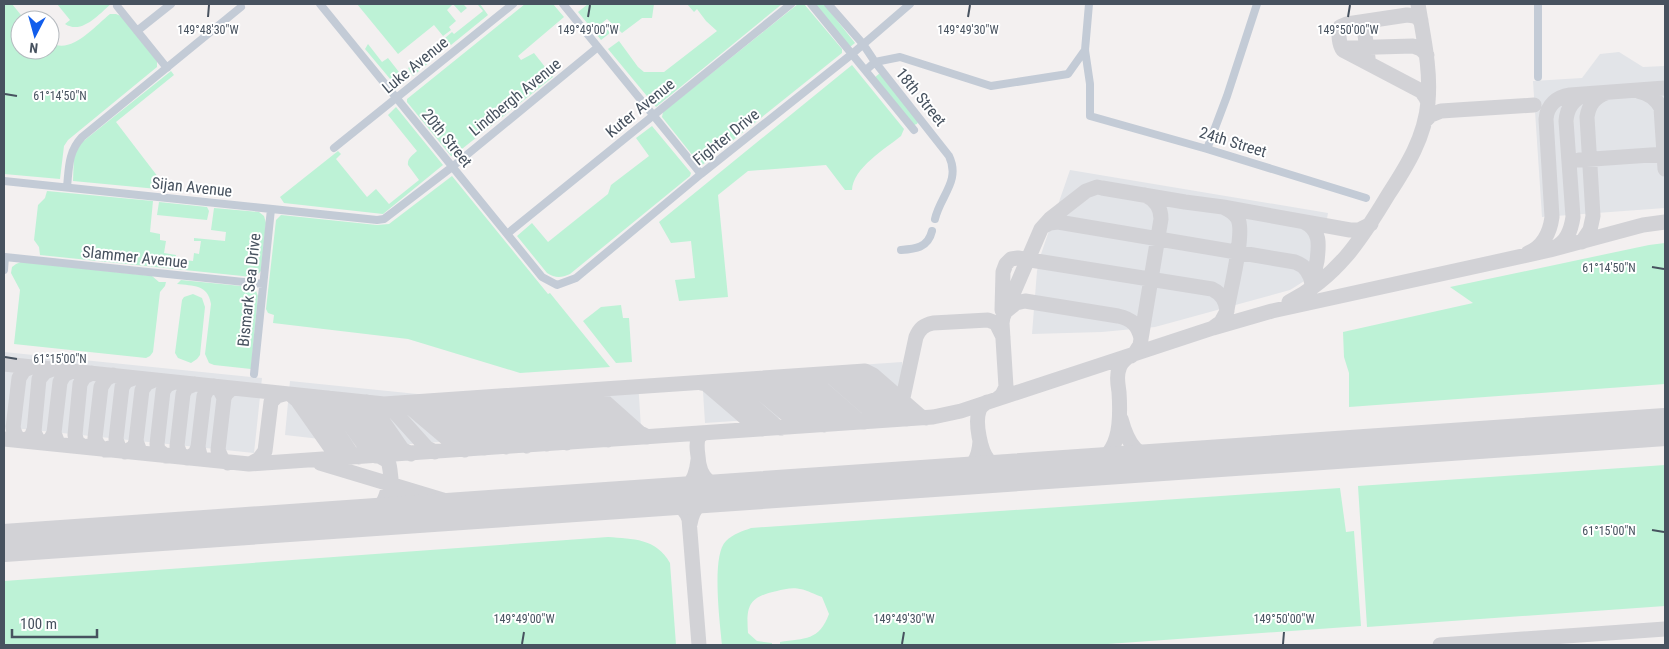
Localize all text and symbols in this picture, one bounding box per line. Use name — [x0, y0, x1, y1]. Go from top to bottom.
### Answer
north arrow — [10, 10, 60, 60]
text: 149°48'30"W — [177, 23, 239, 37]
text: 149°49'00"W — [557, 23, 619, 37]
text: 149°49'30"W — [937, 23, 999, 37]
text: 149°50'00"W — [1317, 23, 1379, 37]
street label: Luke Avenue — [378, 33, 452, 97]
text: N — [29, 40, 39, 56]
street label: Lindbergh Avenue — [465, 54, 565, 140]
street label: 18th Street — [892, 64, 950, 130]
street label: Kuter Avenue — [602, 74, 678, 142]
text: 61°14'50"N — [33, 89, 87, 103]
street label: 20th Street — [418, 105, 476, 171]
street label: Fighter Drive — [689, 105, 763, 169]
street label: 24th Street — [1197, 123, 1269, 161]
street label: Sijan Avenue — [151, 173, 233, 201]
street label: Bismark Sea Drive — [234, 232, 264, 348]
street label: Slammer Avenue — [81, 242, 189, 272]
text: 61°14'50"N — [1582, 261, 1636, 275]
text: 61°15'00"N — [33, 352, 87, 366]
text: 61°15'00"N — [1582, 524, 1636, 538]
scale bar — [12, 606, 98, 638]
text: 149°49'00"W — [493, 612, 555, 626]
text: 149°49'30"W — [873, 612, 935, 626]
text: 149°50'00"W — [1253, 612, 1315, 626]
text: 100 m — [20, 615, 57, 633]

